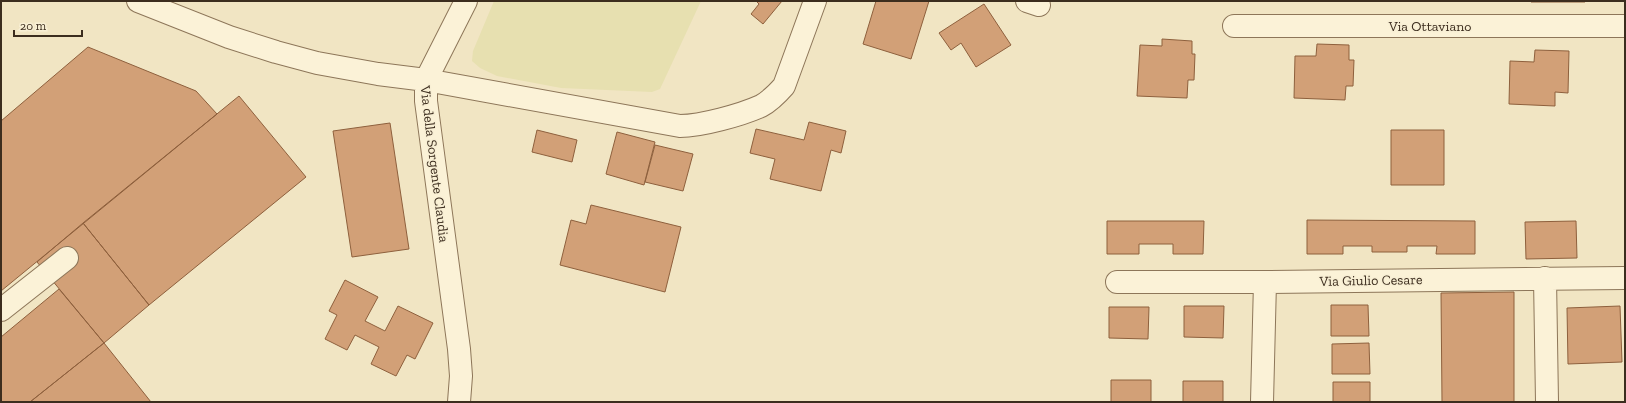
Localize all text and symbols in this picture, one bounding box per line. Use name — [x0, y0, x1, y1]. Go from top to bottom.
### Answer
scale bar — [14, 12, 82, 38]
street label: Via Ottaviano — [1388, 18, 1471, 35]
text: 20 m — [20, 19, 47, 33]
street label: Via della Sorgente Claudia — [416, 84, 453, 244]
street label: Via Giulio Cesare — [1318, 271, 1423, 290]

